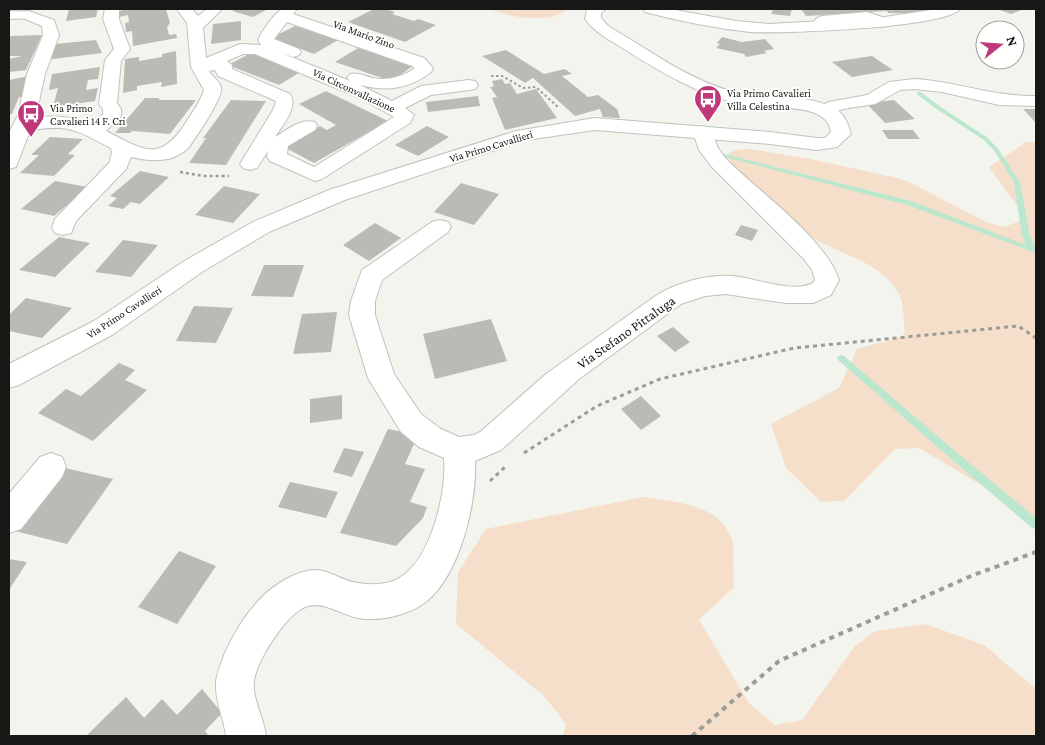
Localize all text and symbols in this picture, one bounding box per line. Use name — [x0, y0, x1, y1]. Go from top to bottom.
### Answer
street label: Via Mario Zino — [332, 17, 397, 51]
north arrow — [975, 20, 1025, 70]
text: N — [1003, 34, 1022, 49]
street label: Via Circonvallazione — [311, 66, 397, 114]
bus stop icon: Via Primo Cavalieri Villa Celestina — [693, 84, 723, 123]
place label: Via Primo Cavalieri Villa Celestina — [727, 87, 811, 112]
bus stop icon: Via Primo Cavalieri 14 F. Cri — [16, 99, 46, 138]
place label: Via Primo Cavalieri 14 F. Cri — [50, 102, 126, 127]
street label: Via Primo Cavallieri — [448, 128, 534, 164]
street label: Via Primo Cavallieri — [84, 283, 164, 341]
street label: Via Stefano Pittaluga — [574, 292, 679, 372]

